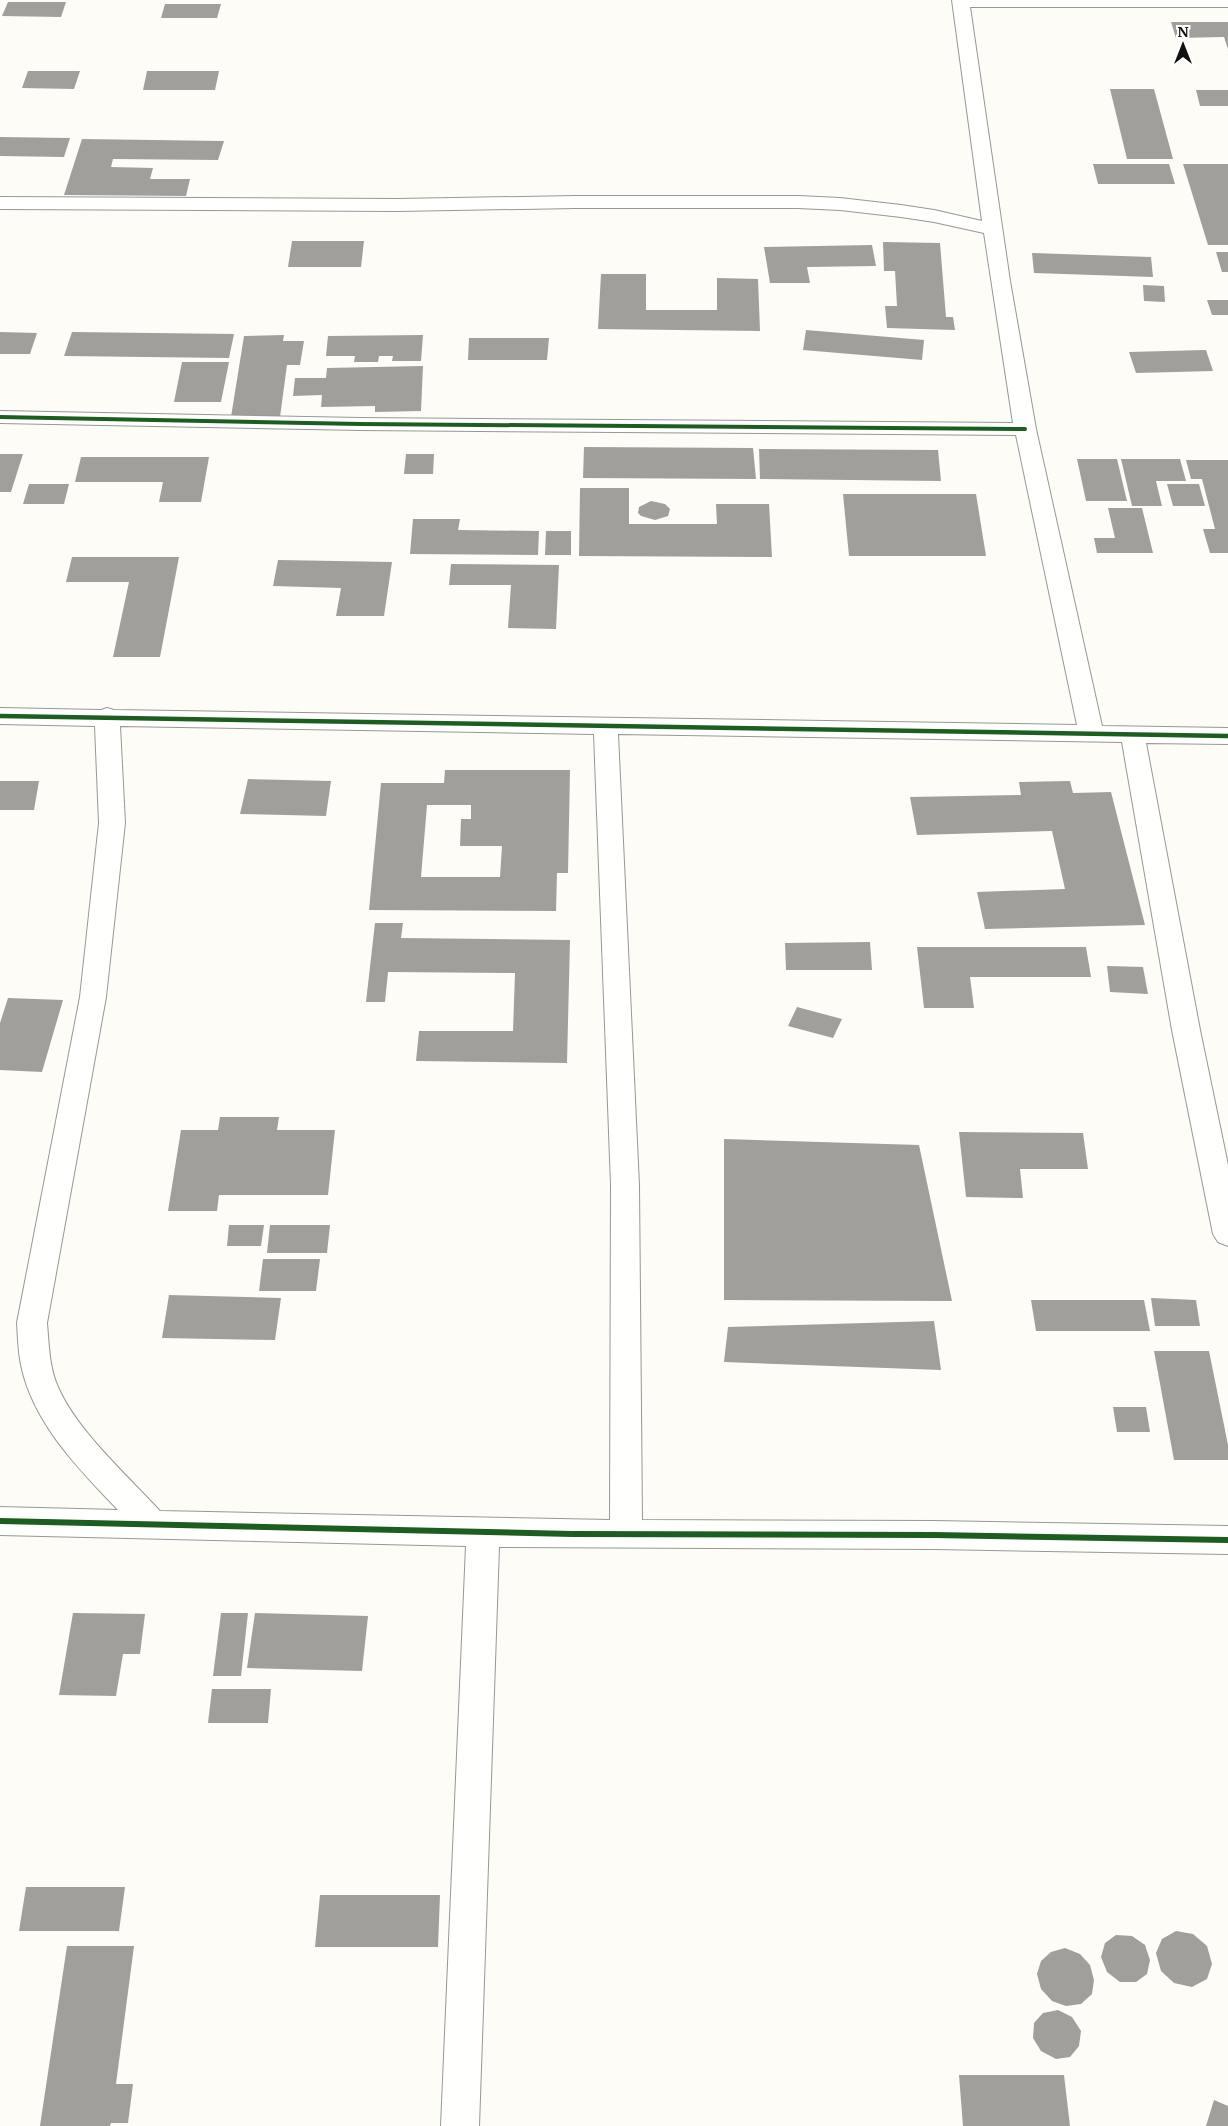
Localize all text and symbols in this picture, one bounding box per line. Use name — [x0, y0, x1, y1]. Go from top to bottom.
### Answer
north arrow — [1158, 20, 1208, 70]
text: N — [1177, 23, 1189, 41]

